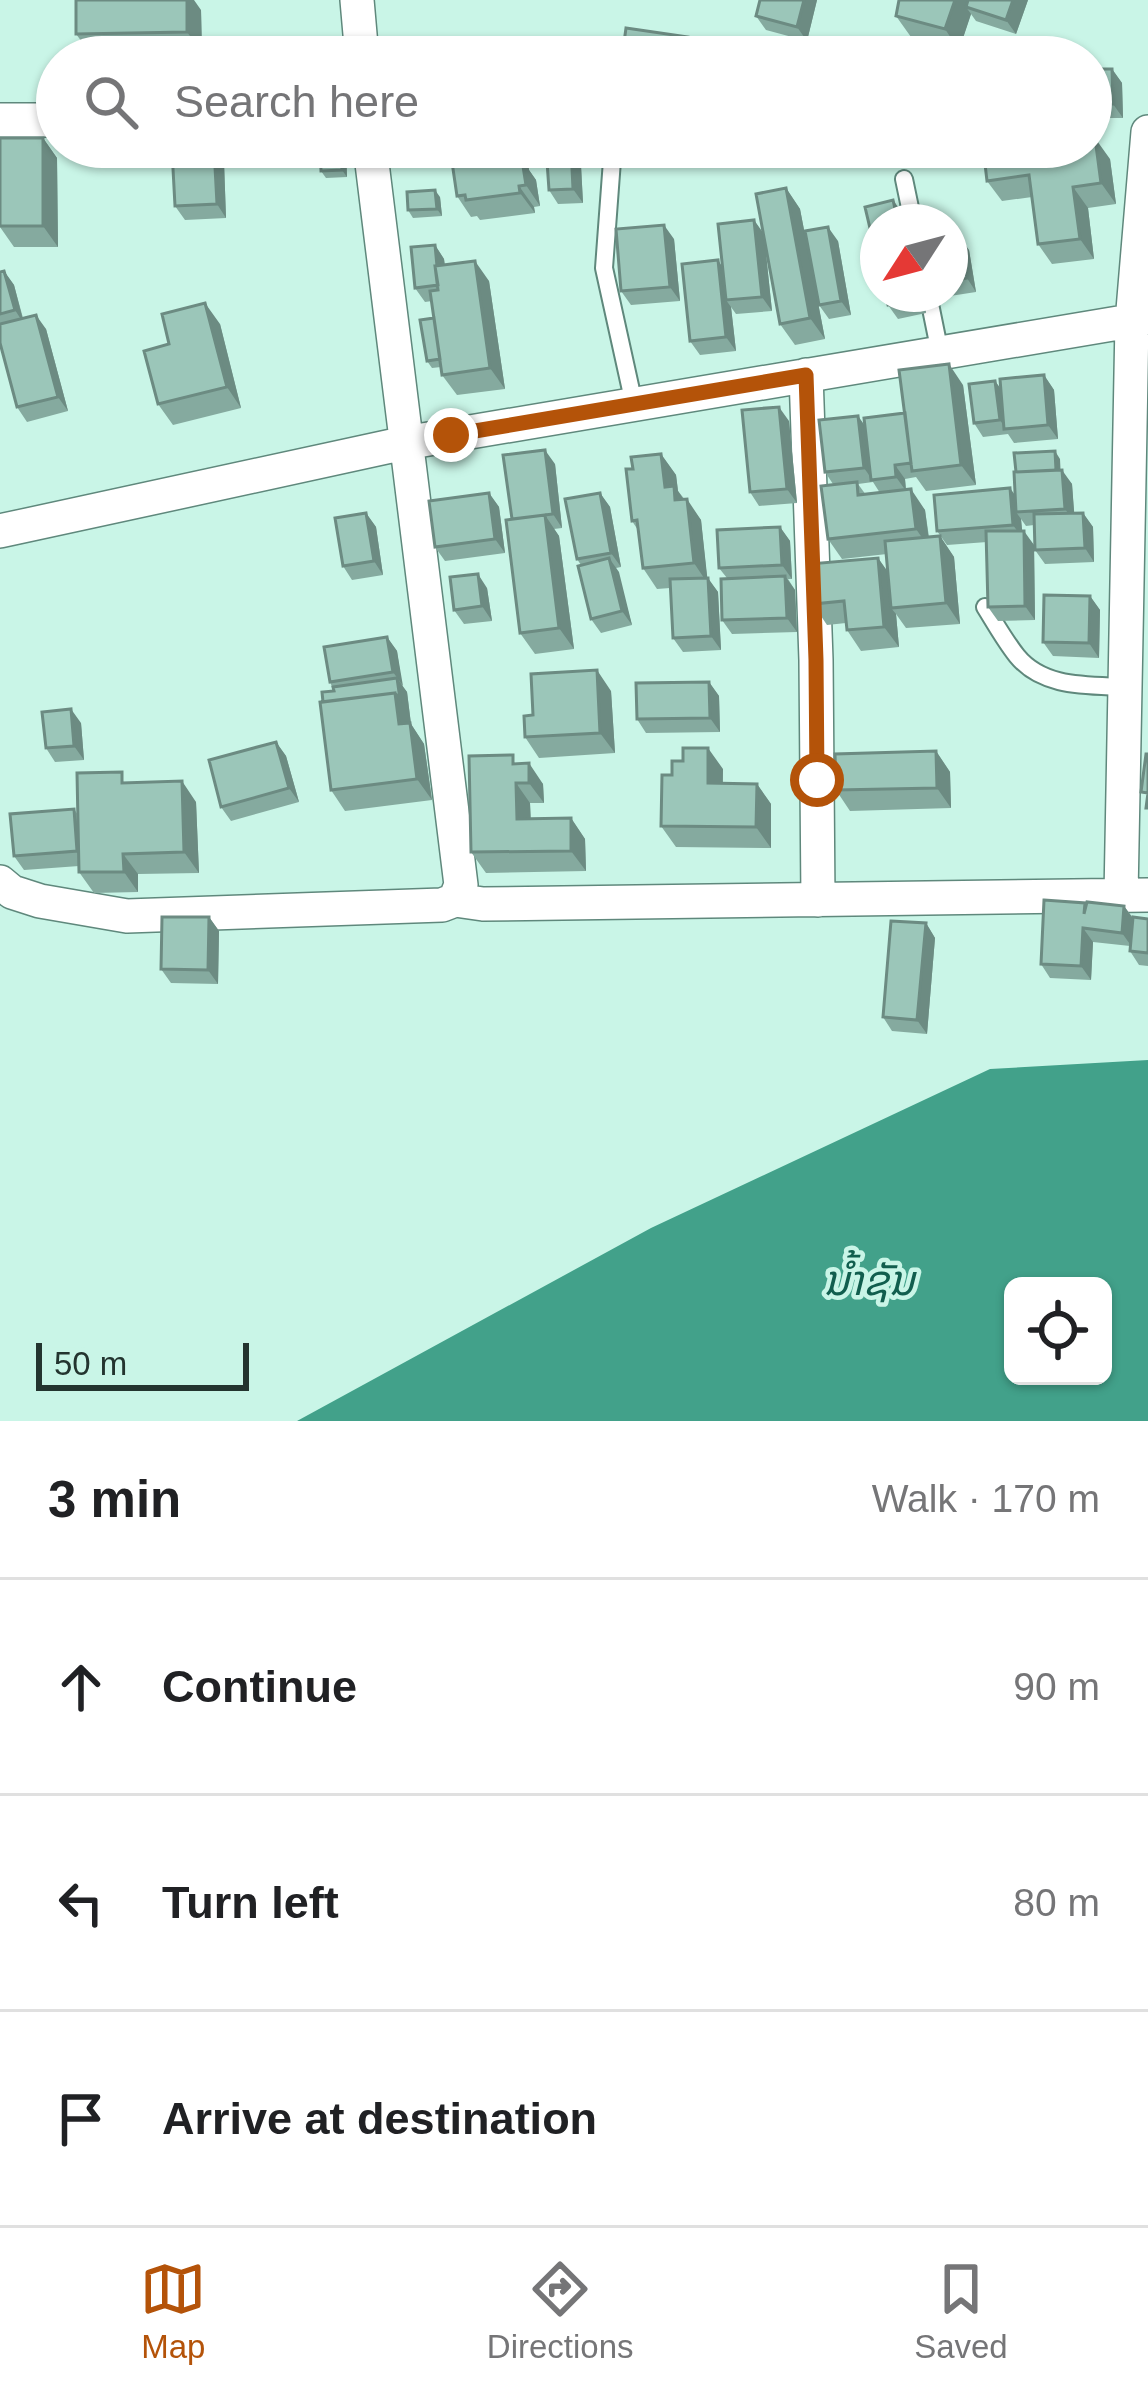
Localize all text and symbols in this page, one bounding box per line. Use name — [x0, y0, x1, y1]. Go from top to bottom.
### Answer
search box — [36, 36, 1112, 168]
icon: search — [78, 69, 144, 135]
text: Search here — [174, 76, 419, 127]
north arrow — [860, 204, 968, 312]
route end — [424, 408, 478, 462]
route start — [790, 753, 844, 807]
water label: ນ້ຳຊັນ — [823, 1250, 918, 1304]
map controls — [1004, 1277, 1112, 1385]
button: locate — [1004, 1277, 1112, 1385]
scale bar — [36, 1337, 249, 1390]
text: 50 m — [54, 1345, 127, 1382]
text: 3 min — [48, 1471, 181, 1528]
text: Walk · 170 m — [872, 1477, 1100, 1520]
icon: ahead — [48, 1654, 114, 1720]
text: Continue — [162, 1661, 357, 1712]
text: 90 m — [1013, 1665, 1100, 1708]
icon: left — [48, 1870, 114, 1936]
text: Turn left — [162, 1877, 339, 1928]
text: 80 m — [1013, 1881, 1100, 1924]
icon: arrive — [48, 2086, 114, 2152]
text: Arrive at destination — [162, 2093, 597, 2144]
tab: Map — [140, 2256, 206, 2366]
tab: Directions — [487, 2256, 634, 2366]
tab: Saved — [914, 2256, 1008, 2366]

